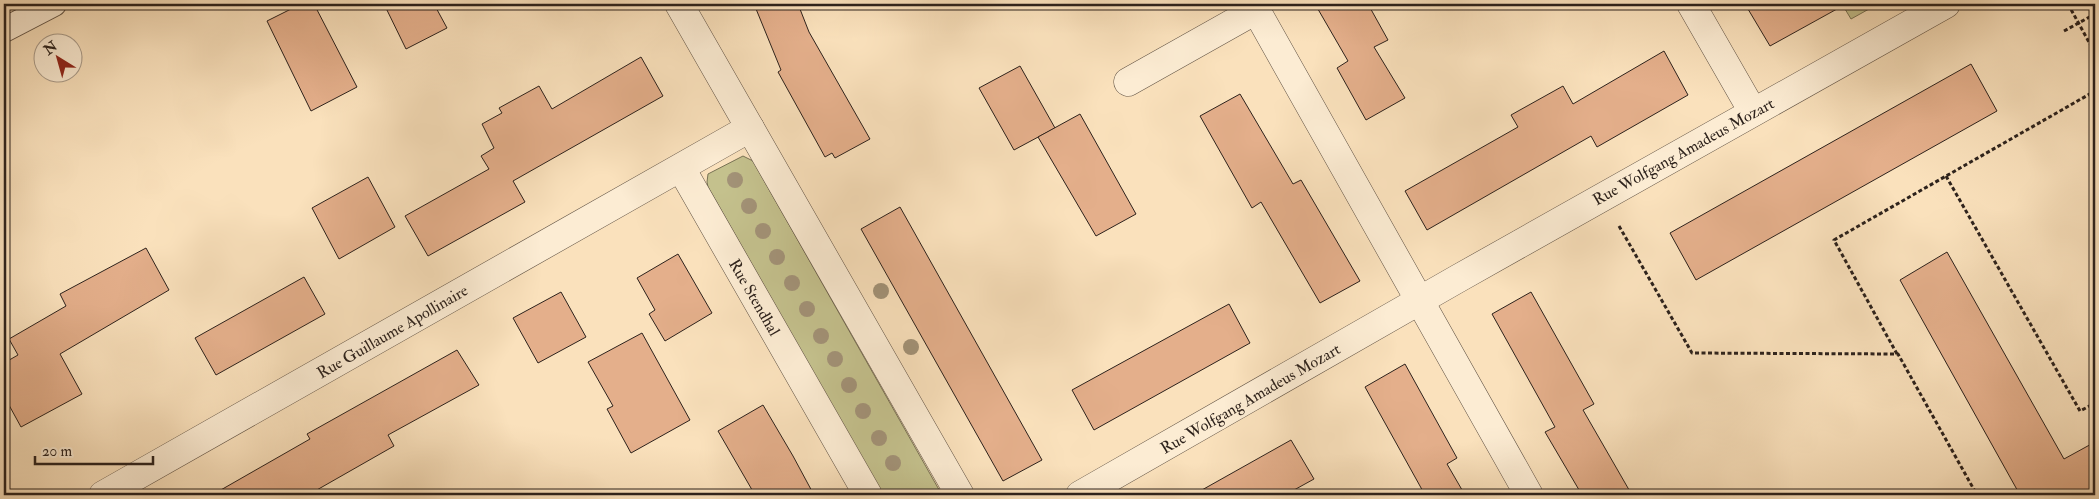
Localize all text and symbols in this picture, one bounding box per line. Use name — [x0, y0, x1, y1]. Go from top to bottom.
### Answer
north arrow — [32, 32, 82, 82]
text: N — [40, 37, 61, 59]
street label: Rue Wolfgang Amadeus Mozart — [1589, 94, 1778, 210]
street label: Rue Stendhal — [724, 255, 784, 340]
street label: Rue Guillaume Apollinaire — [313, 280, 472, 384]
street label: Rue Wolfgang Amadeus Mozart — [1157, 339, 1344, 459]
scale bar — [35, 434, 152, 466]
text: 20 m — [42, 442, 72, 461]

